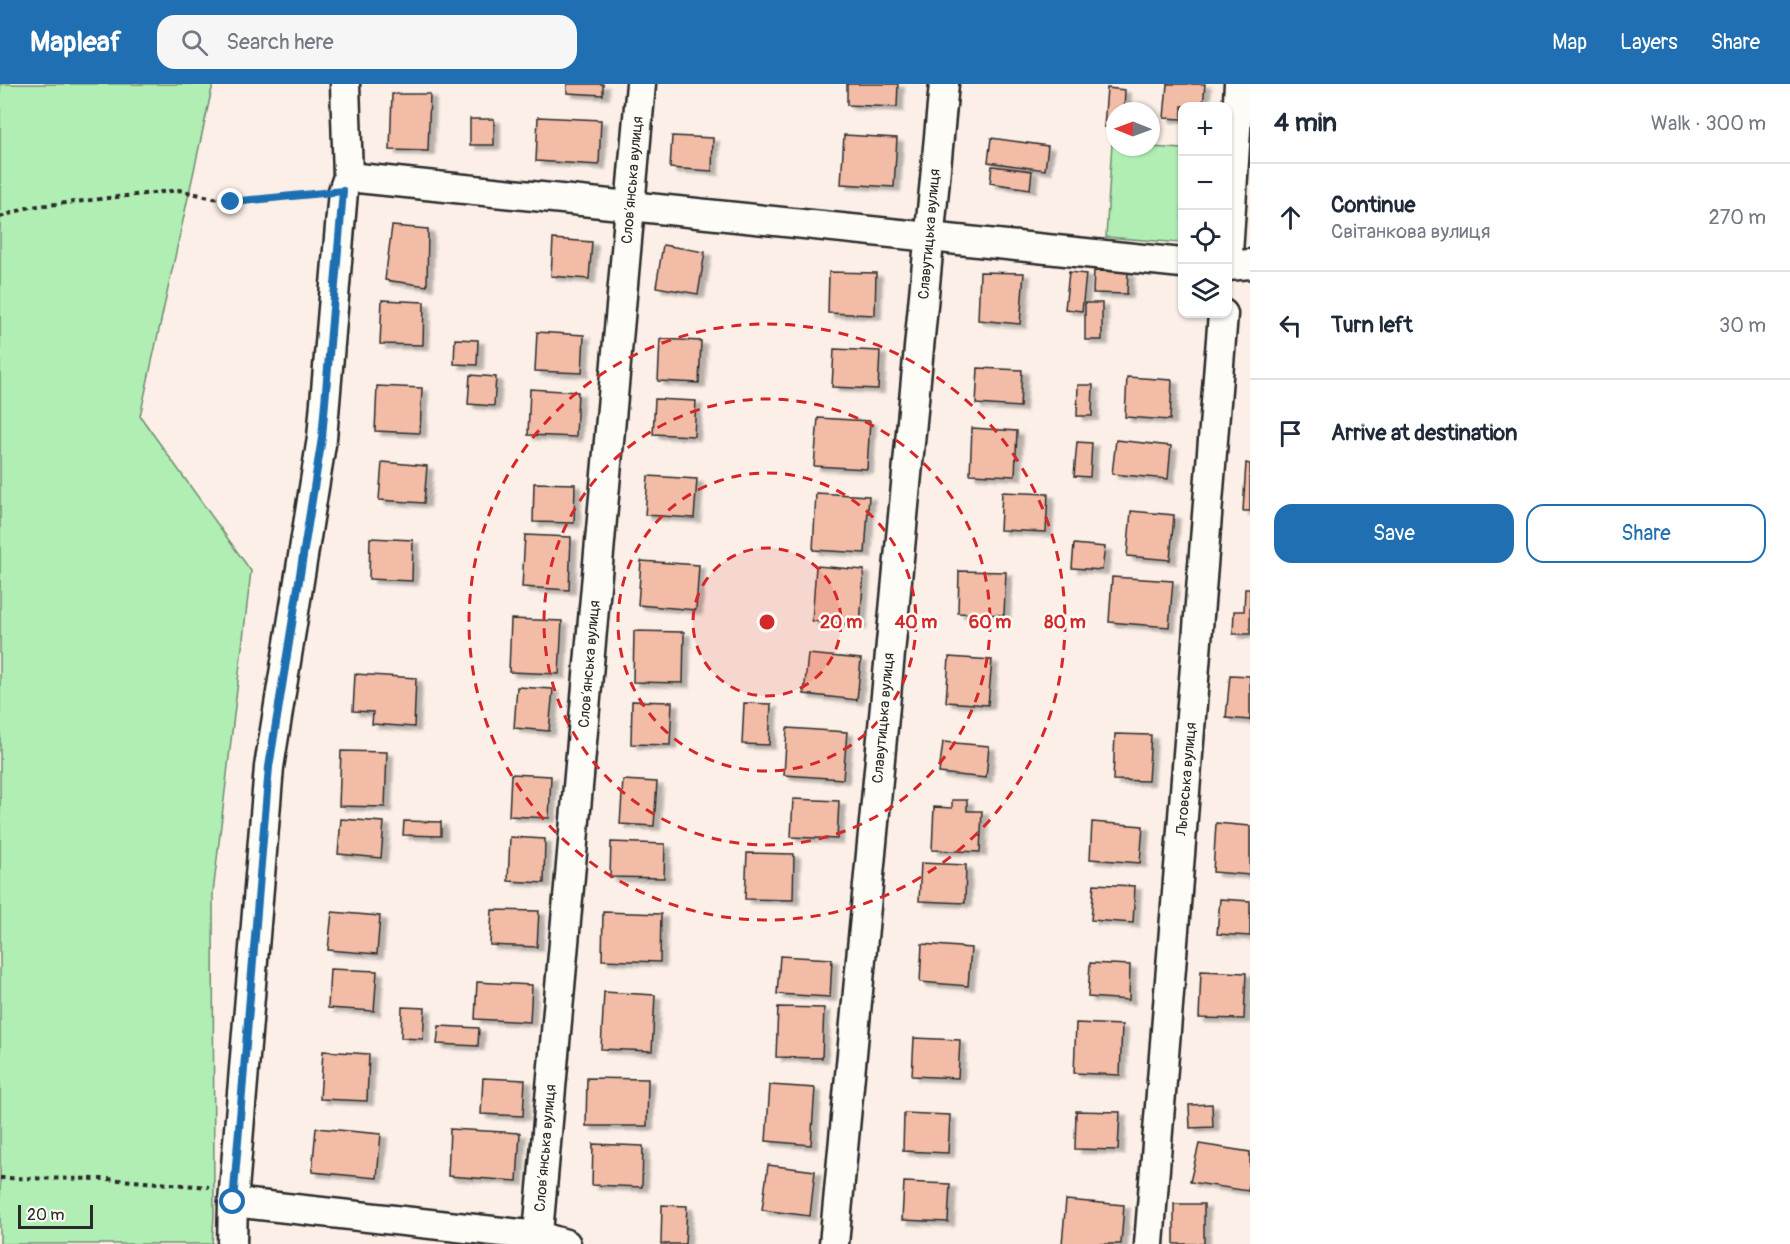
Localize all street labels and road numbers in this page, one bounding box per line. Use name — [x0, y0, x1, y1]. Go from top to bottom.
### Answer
street label: Словʼянська вулиця — [617, 115, 648, 245]
street label: Славутицька вулиця — [914, 168, 945, 300]
street label: Словʼянська вулиця — [574, 599, 605, 729]
street label: Славутицька вулиця — [868, 652, 899, 784]
street label: Льговська вулиця — [1172, 722, 1201, 838]
street label: Словʼянська вулиця — [530, 1083, 561, 1213]

